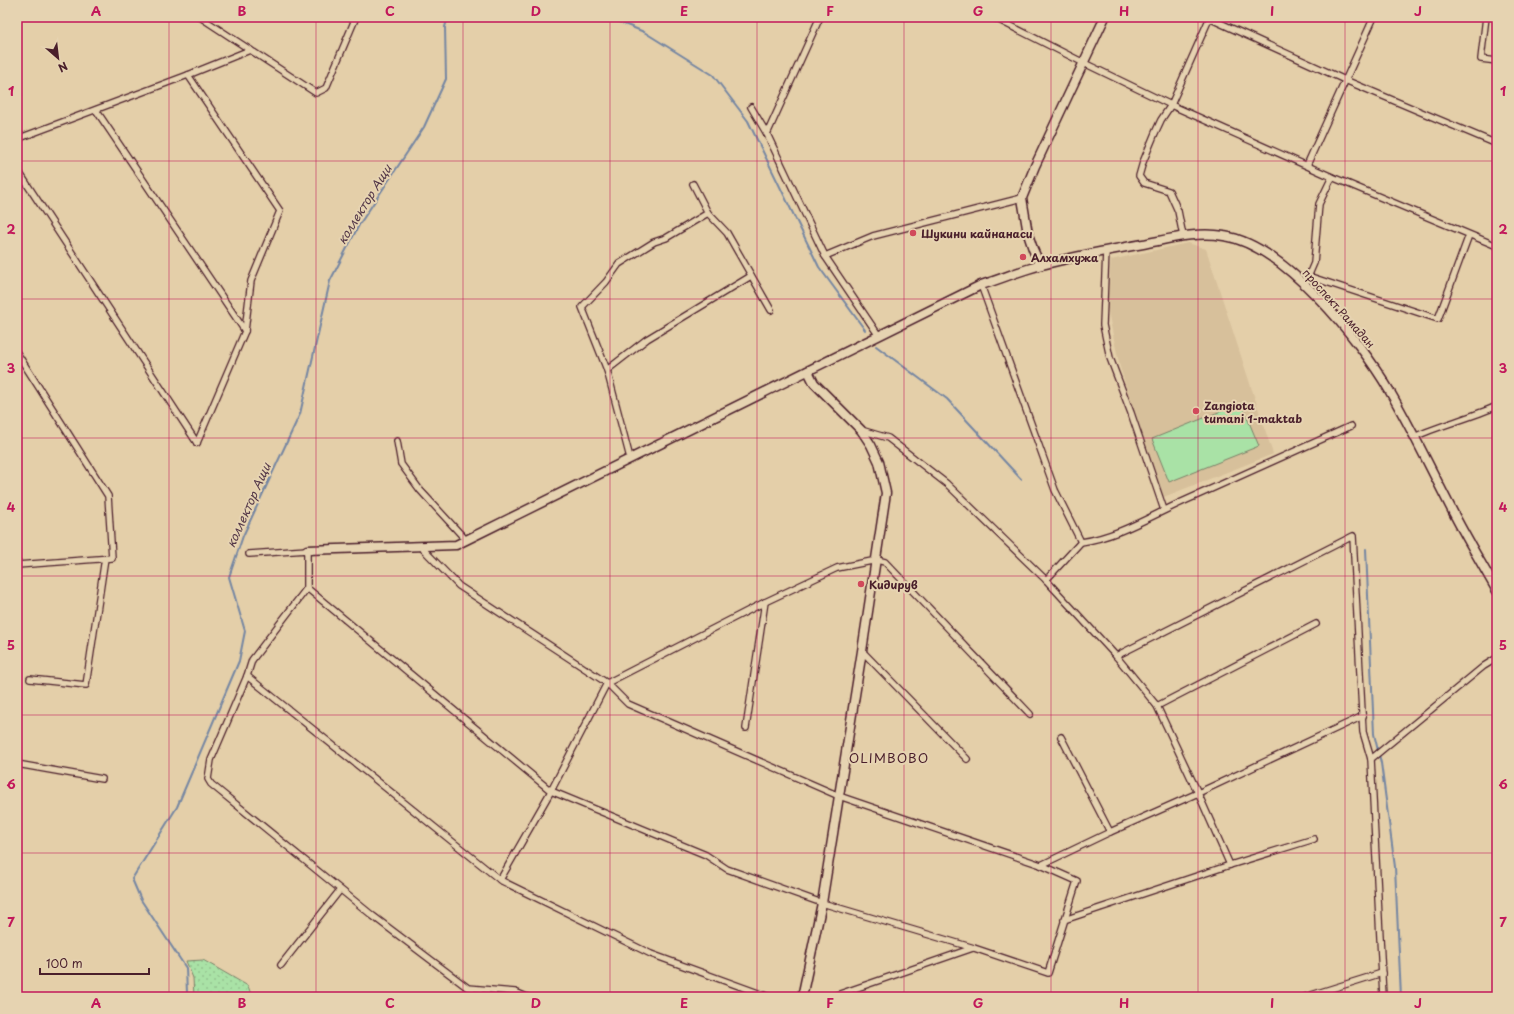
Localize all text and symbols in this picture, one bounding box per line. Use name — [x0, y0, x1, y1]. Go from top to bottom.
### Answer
text: A — [91, 1, 101, 20]
text: B — [238, 1, 247, 20]
text: C — [385, 1, 395, 20]
text: D — [531, 1, 541, 20]
text: E — [680, 1, 688, 20]
text: F — [826, 1, 834, 20]
text: G — [973, 1, 983, 20]
text: H — [1119, 1, 1129, 20]
text: I — [1270, 1, 1274, 20]
text: J — [1414, 1, 1422, 20]
north arrow — [38, 38, 78, 78]
text: N — [55, 58, 71, 77]
text: 1 — [8, 81, 14, 100]
text: 1 — [1500, 81, 1506, 100]
water label: коллектор Ащи — [332, 160, 396, 247]
text: 2 — [6, 219, 16, 238]
text: 2 — [1498, 219, 1508, 238]
place label: Шукини кайнанаси — [921, 225, 1033, 242]
marker: Шукини кайнанаси — [908, 228, 918, 238]
place label: Алхамхужа — [1031, 249, 1099, 266]
marker: Алхамхужа — [1018, 252, 1028, 262]
street label: проспект Рамадан — [1299, 265, 1379, 352]
text: 3 — [7, 358, 16, 377]
text: 3 — [1499, 358, 1508, 377]
place label: Zangiota tumani 1-maktab — [1204, 397, 1302, 427]
marker: Zangiota tumani 1-maktab — [1191, 406, 1201, 416]
water label: коллектор Ащи — [221, 459, 275, 550]
text: 4 — [7, 497, 16, 516]
text: 4 — [1499, 497, 1508, 516]
place label: Кидирув — [869, 576, 918, 593]
marker: Кидирув — [856, 579, 866, 589]
text: 5 — [7, 635, 15, 654]
text: 5 — [1499, 635, 1507, 654]
district label: OLIMBOBO — [849, 748, 929, 767]
text: 6 — [6, 774, 16, 793]
text: 6 — [1498, 774, 1508, 793]
text: 7 — [7, 912, 15, 931]
text: 7 — [1499, 912, 1507, 931]
scale bar — [40, 950, 149, 976]
text: 100 m — [46, 954, 83, 972]
text: A — [91, 993, 101, 1012]
text: B — [238, 993, 247, 1012]
text: C — [385, 993, 395, 1012]
text: D — [531, 993, 541, 1012]
text: E — [680, 993, 688, 1012]
text: F — [826, 993, 834, 1012]
text: G — [973, 993, 983, 1012]
text: H — [1119, 993, 1129, 1012]
text: I — [1270, 993, 1274, 1012]
text: J — [1414, 993, 1422, 1012]

